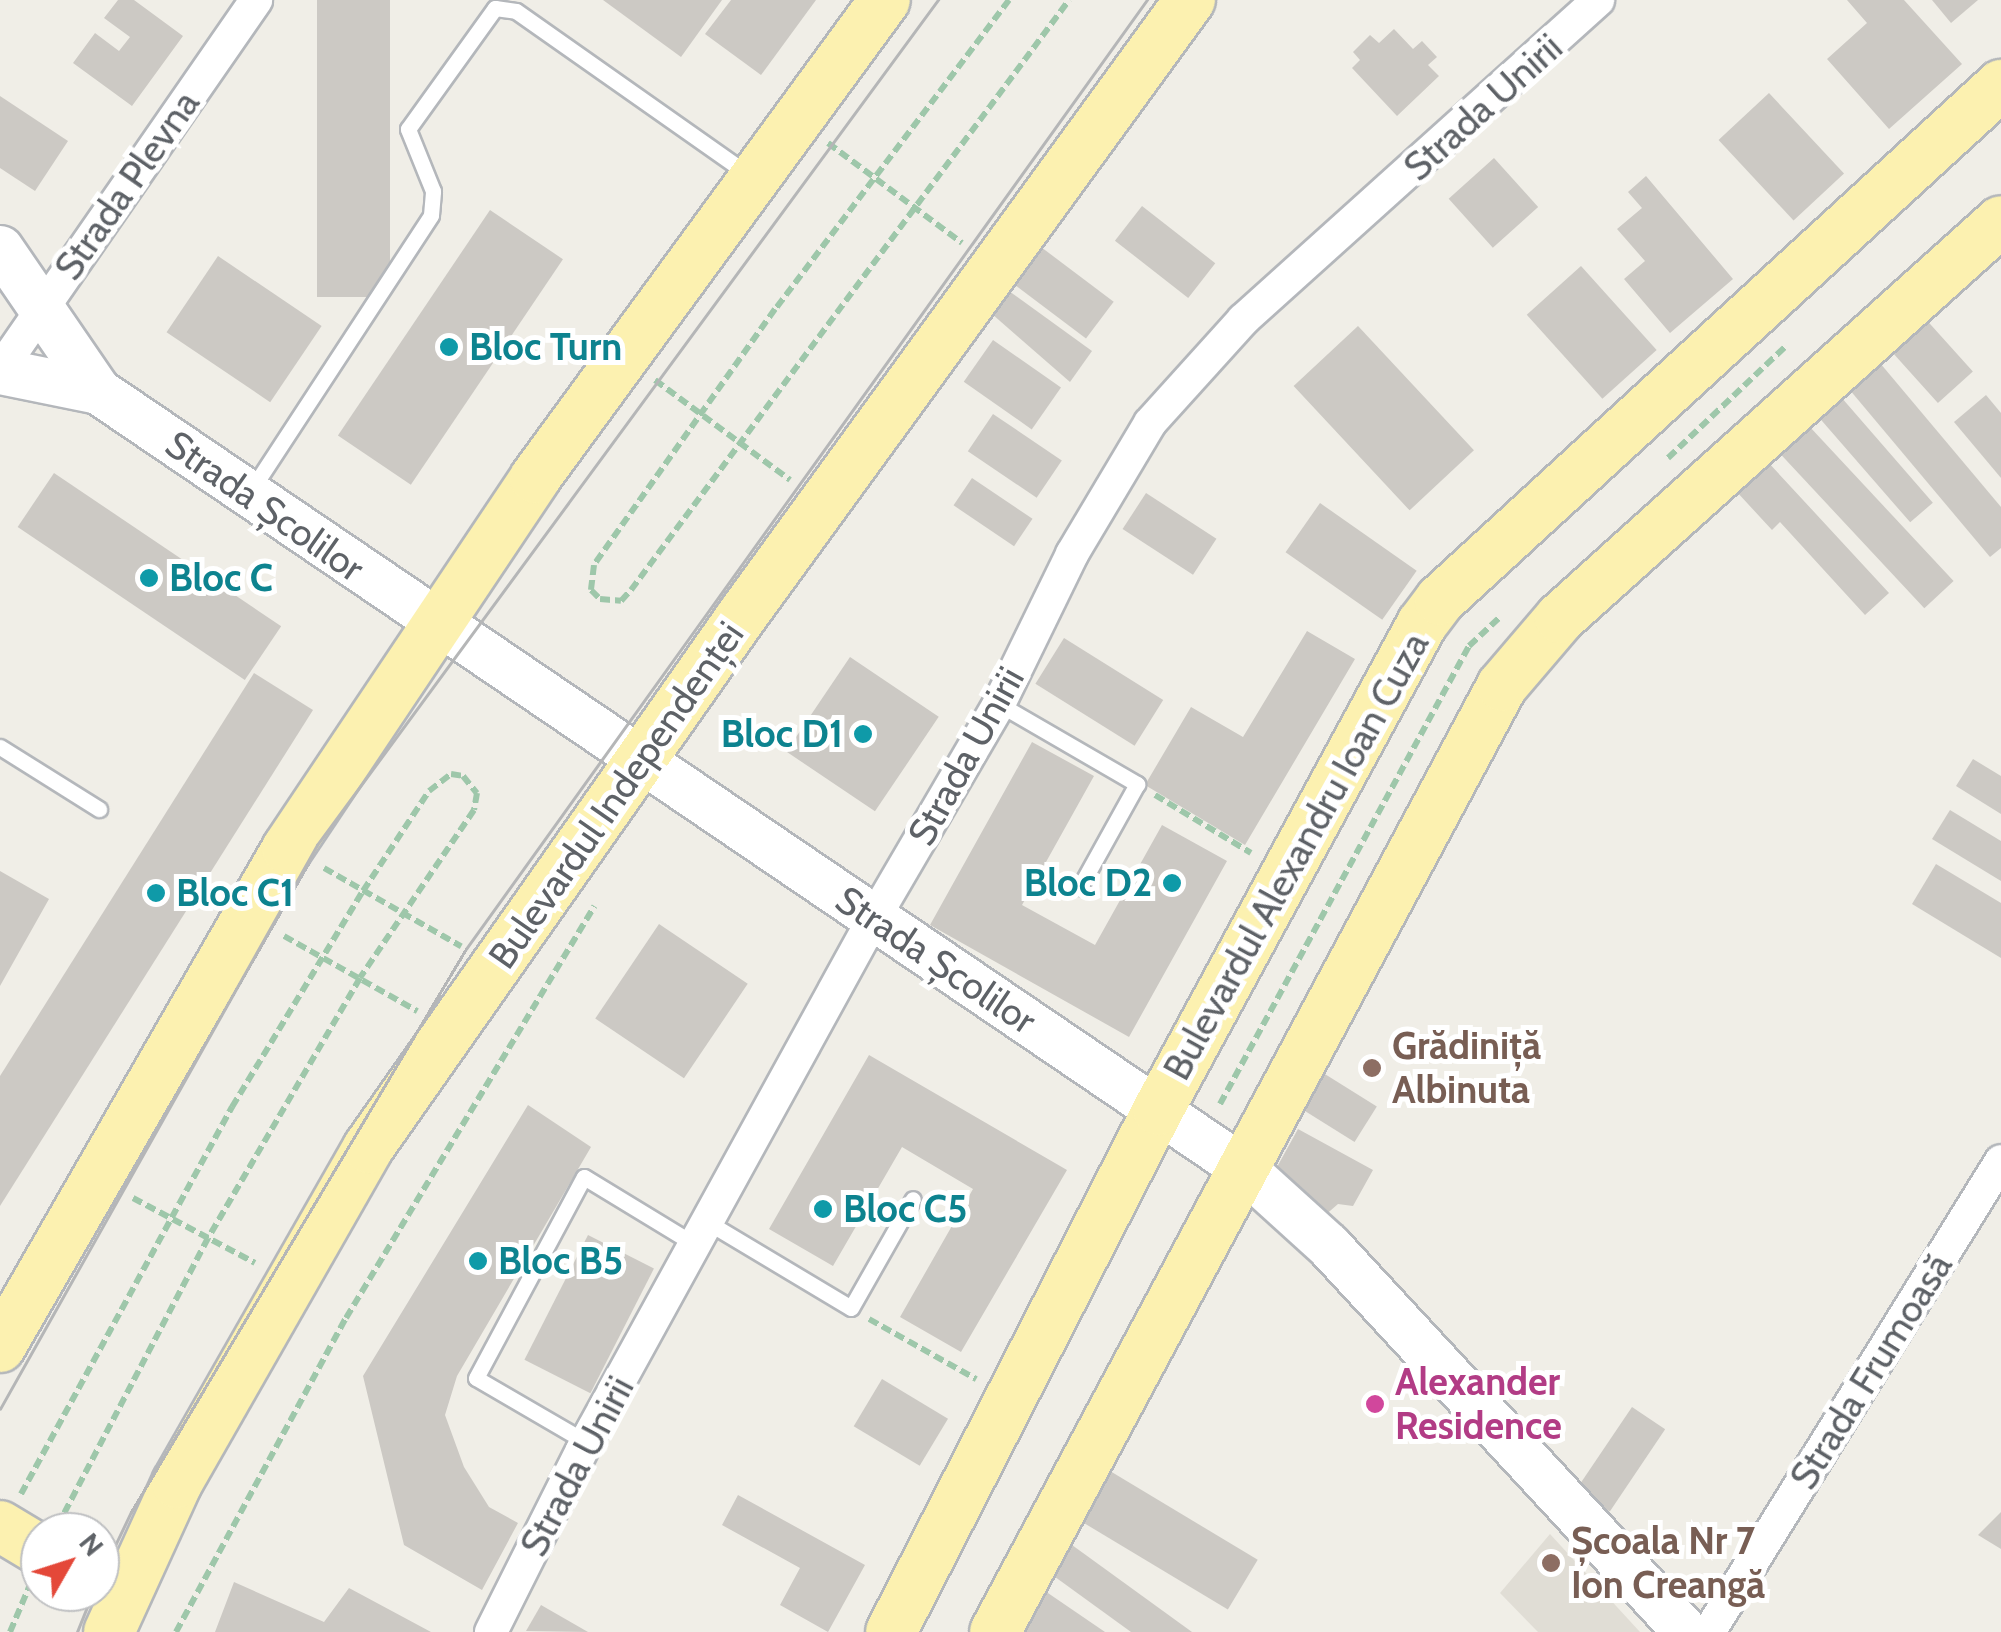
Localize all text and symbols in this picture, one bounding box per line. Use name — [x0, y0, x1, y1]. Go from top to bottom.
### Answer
street label: Strada Unirii — [1395, 24, 1571, 190]
street label: Strada Plevna — [45, 82, 209, 288]
place label: Bloc Turn — [469, 324, 622, 370]
marker: Bloc Turn — [438, 336, 460, 358]
street label: Strada Școlilor — [157, 421, 373, 591]
place label: Bloc C — [169, 555, 273, 601]
marker: Bloc C — [138, 567, 160, 589]
street label: Bulevardul Independenței — [479, 613, 753, 977]
street label: Bulevardul Alexandru Ioan Cuza — [1154, 624, 1438, 1088]
street label: Strada Unirii — [898, 659, 1034, 853]
place label: Bloc D1 — [721, 711, 843, 757]
marker: Bloc D1 — [852, 723, 874, 745]
place label: Bloc D2 — [1024, 860, 1152, 906]
place label: Bloc C1 — [176, 870, 294, 916]
marker: Bloc D2 — [1161, 872, 1183, 894]
street label: Strada Școlilor — [827, 876, 1045, 1044]
marker: Bloc C1 — [145, 882, 167, 904]
place label: Grădiniță Albinuta — [1392, 1023, 1541, 1112]
marker: Grădiniță Albinuta — [1361, 1057, 1383, 1079]
place label: Bloc C5 — [843, 1186, 967, 1232]
marker: Bloc C5 — [812, 1198, 834, 1220]
place label: Bloc B5 — [498, 1238, 623, 1284]
street label: Strada Frumoasă — [1780, 1245, 1962, 1497]
marker: Bloc B5 — [467, 1250, 489, 1272]
place label: Alexander Residence — [1395, 1359, 1562, 1448]
street label: Strada Unirii — [511, 1368, 643, 1564]
marker: Alexander Residence — [1364, 1393, 1386, 1415]
north arrow — [20, 1512, 120, 1612]
place label: Școala Nr 7 Ion Creangă — [1571, 1518, 1765, 1608]
text: N — [72, 1526, 111, 1563]
marker: Școala Nr 7 Ion Creangă — [1540, 1552, 1562, 1574]

